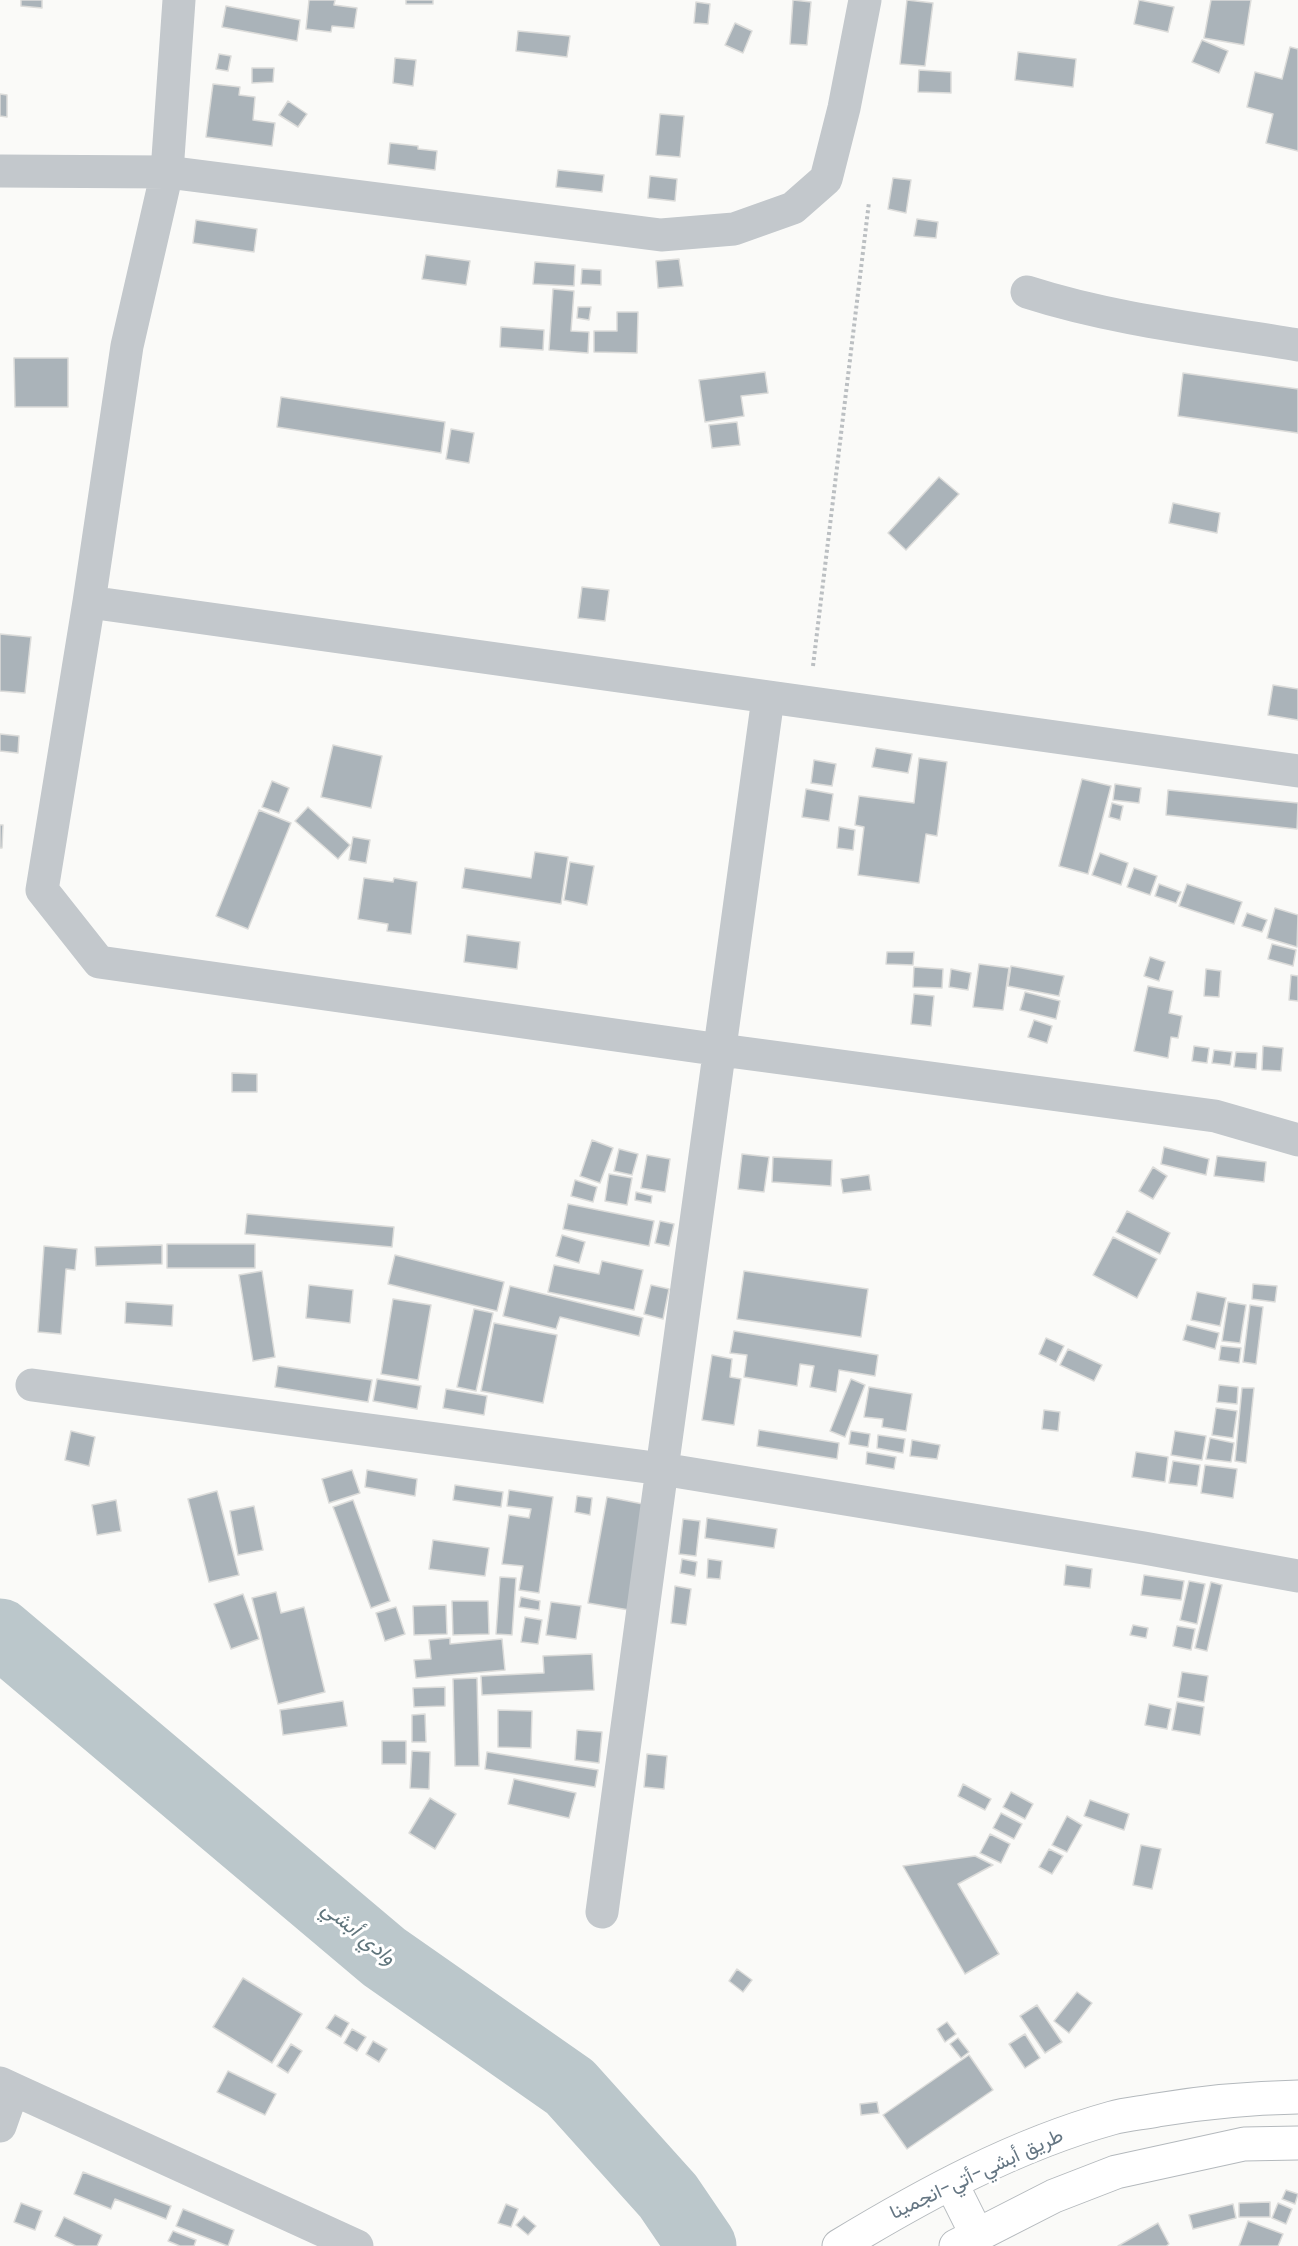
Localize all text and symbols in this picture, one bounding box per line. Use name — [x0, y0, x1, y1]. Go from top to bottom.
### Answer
water label: وادي أبشي — [316, 1897, 400, 1971]
street label: طريق أبشي-أتي-انجمينا — [886, 2124, 1068, 2226]

